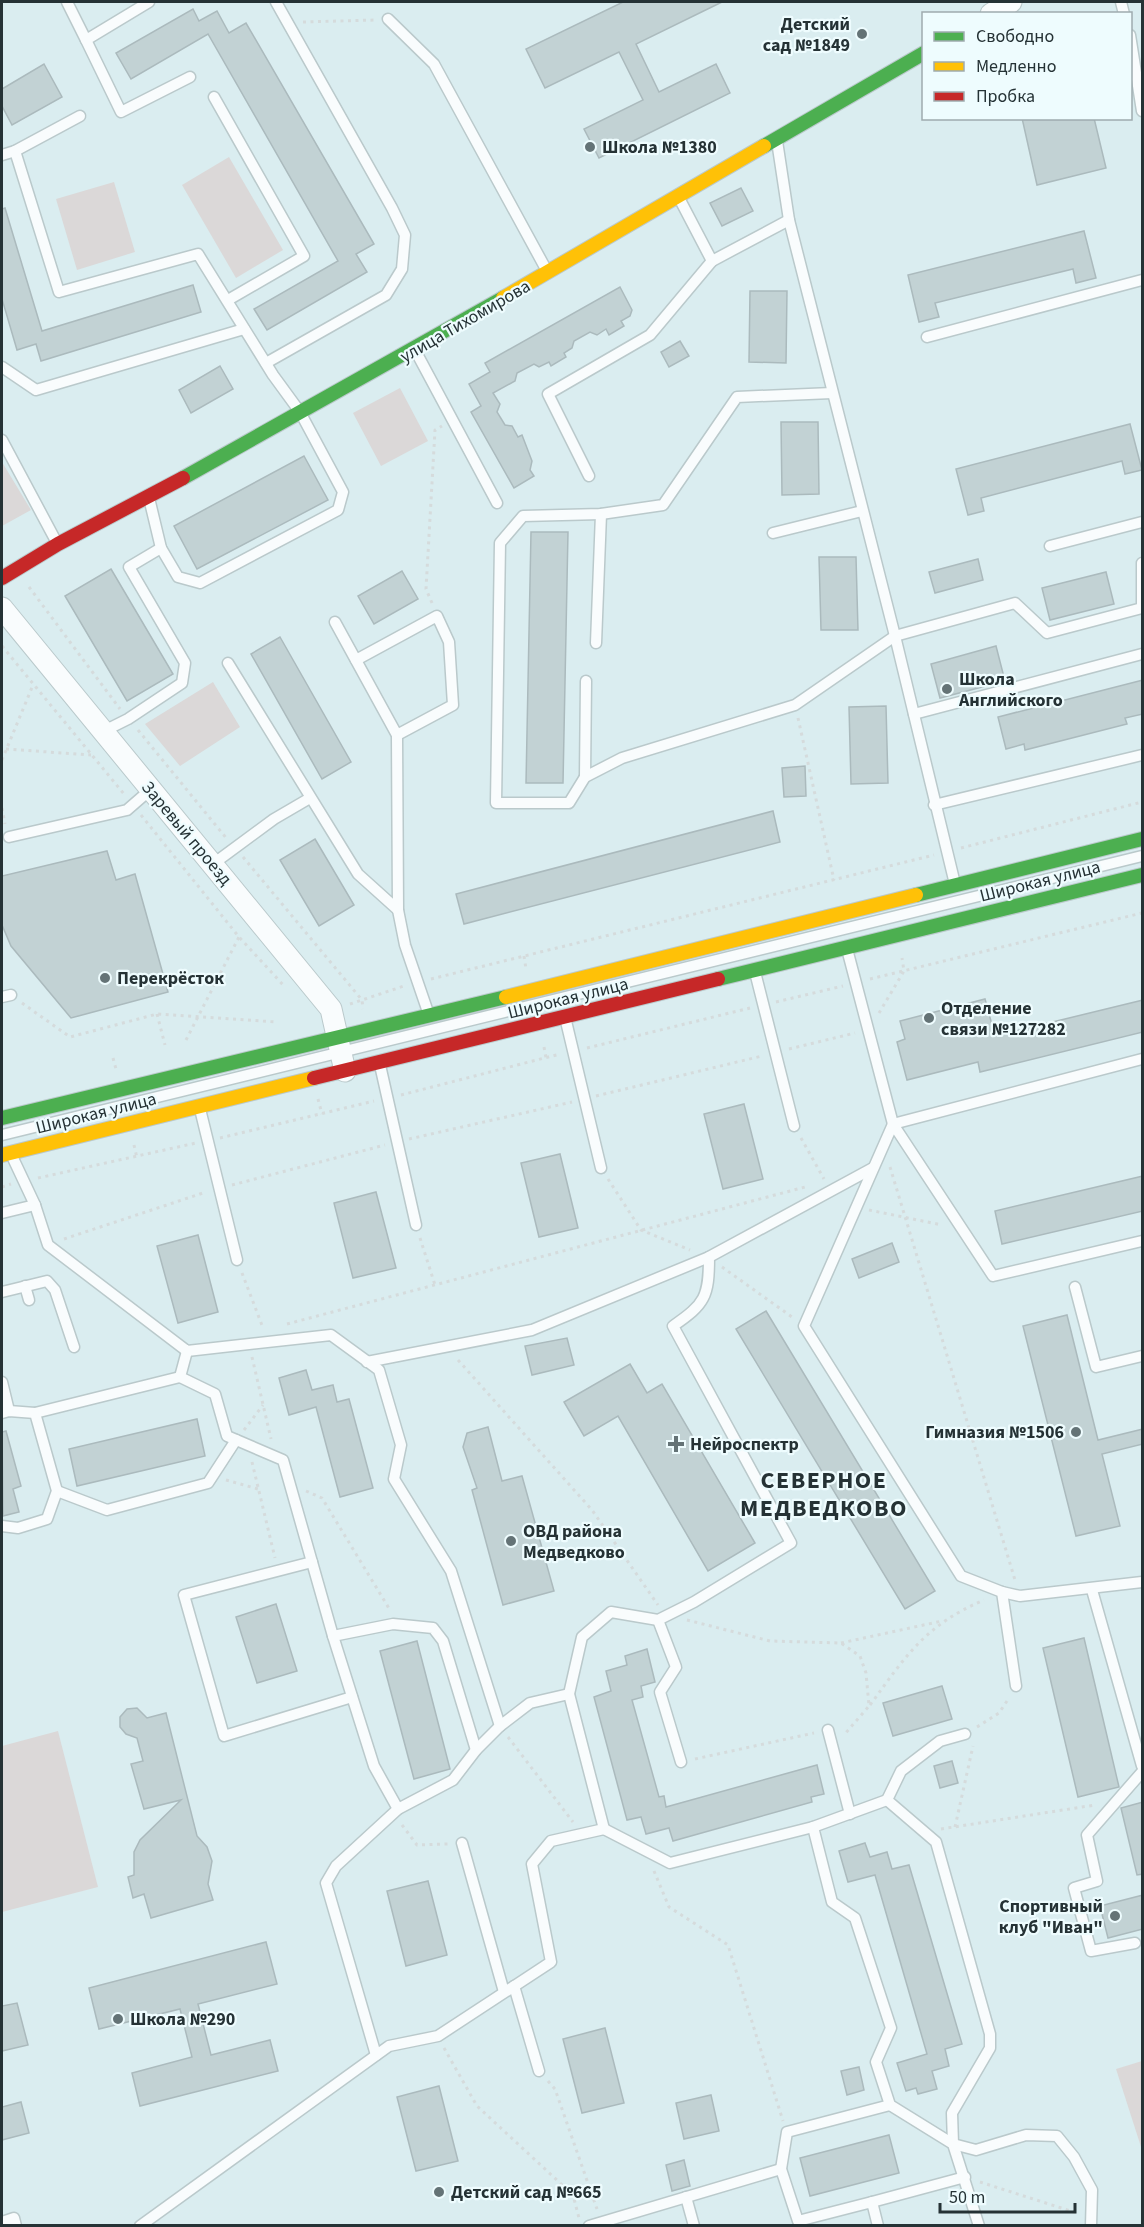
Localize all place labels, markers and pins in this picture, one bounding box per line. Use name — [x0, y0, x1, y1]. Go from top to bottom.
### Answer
place label: Детский сад №1849 — [763, 12, 850, 58]
marker: Детский сад №1849 — [855, 27, 869, 41]
place label: Школа №1380 — [602, 135, 717, 160]
marker: Школа №1380 — [583, 140, 597, 154]
place label: Школа Английского — [958, 667, 1063, 713]
marker: Школа Английского — [940, 682, 954, 696]
place label: Перекрёсток — [117, 966, 224, 991]
marker: Перекрёсток — [98, 971, 112, 985]
place label: Отделение связи №127282 — [941, 996, 1066, 1042]
marker: Отделение связи №127282 — [922, 1011, 936, 1025]
place label: Гимназия №1506 — [925, 1420, 1064, 1445]
marker: Гимназия №1506 — [1069, 1425, 1083, 1439]
place label: Нейроcпектр — [690, 1432, 799, 1457]
marker: Нейроcпектр — [667, 1435, 685, 1453]
place label: ОВД района Медведково — [523, 1519, 625, 1565]
marker: ОВД района Медведково — [504, 1534, 518, 1548]
place label: Спортивный клуб "Иван" — [999, 1894, 1103, 1940]
marker: Спортивный клуб "Иван" — [1108, 1909, 1122, 1923]
place label: Школа №290 — [130, 2007, 235, 2032]
marker: Школа №290 — [111, 2012, 125, 2026]
place label: Детский сад №665 — [451, 2180, 602, 2205]
marker: Детский сад №665 — [432, 2185, 446, 2199]

